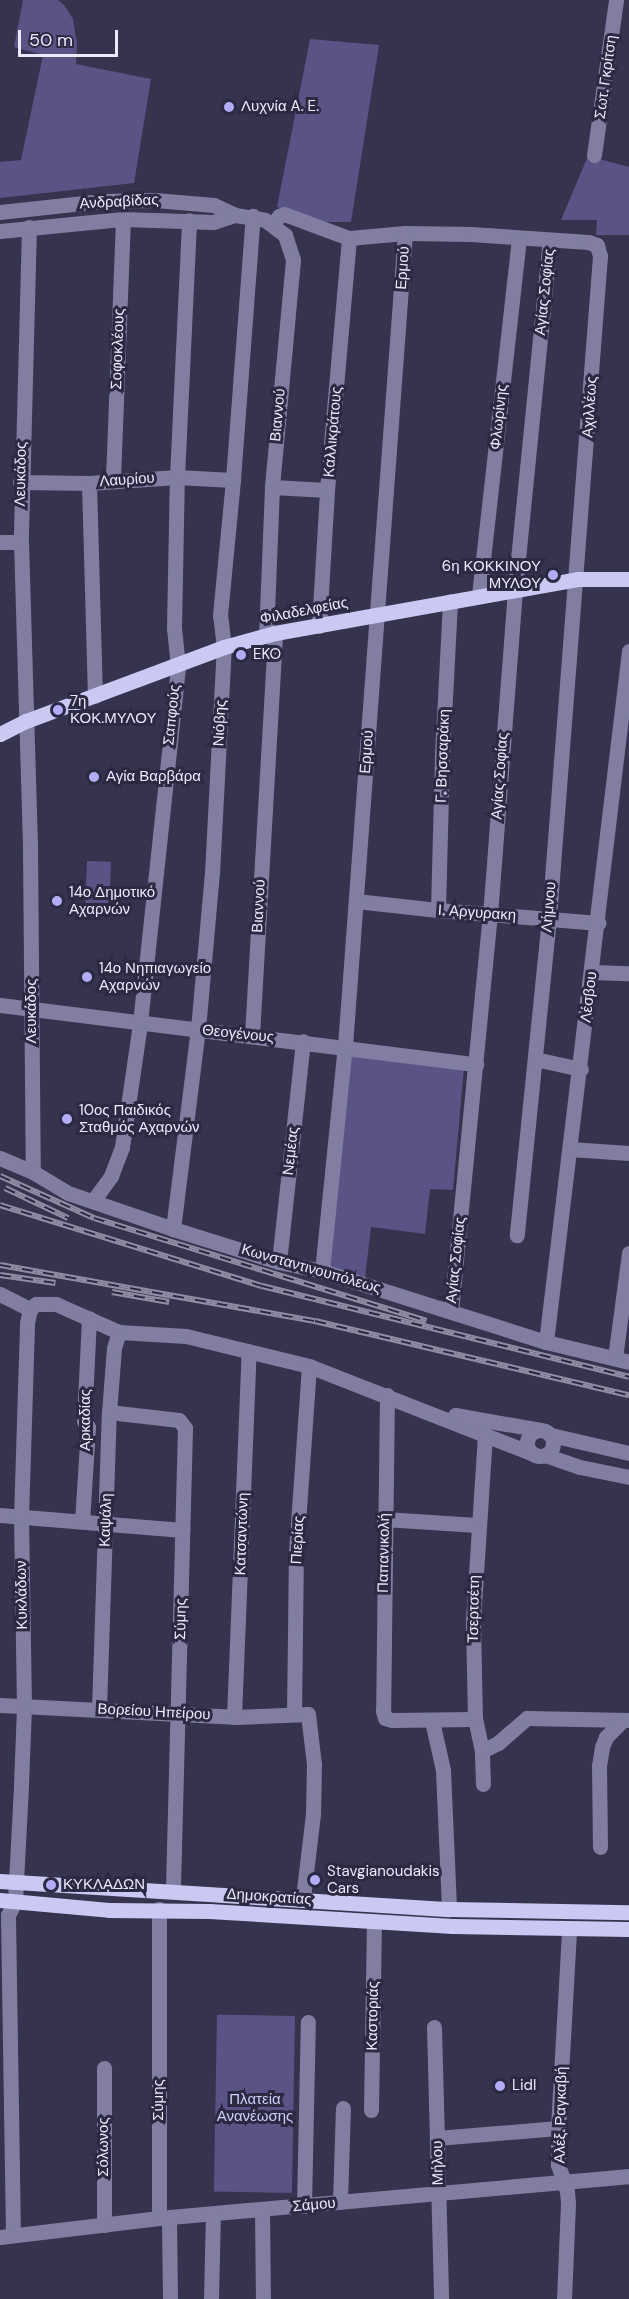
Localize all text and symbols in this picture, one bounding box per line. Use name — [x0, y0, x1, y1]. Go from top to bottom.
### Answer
scale bar — [21, 18, 122, 56]
text: 50 m — [29, 28, 73, 52]
street label: Σωτ. Γκρίτση — [591, 34, 621, 120]
place label: Λυχνία A. E. — [241, 98, 319, 116]
marker: Λυχνία A. E. — [222, 100, 236, 114]
street label: Ανδραβίδας — [79, 191, 159, 213]
street label: Ερμού — [392, 246, 414, 290]
street label: Αγίας Σοφίας — [532, 248, 558, 336]
street label: Σοφοκλέους — [108, 308, 128, 390]
street label: Αχιλλέως — [579, 376, 601, 438]
street label: Φλωρίνης — [487, 383, 511, 451]
street label: Καλλικράτους — [320, 386, 346, 478]
street label: Βιαννού — [267, 388, 289, 442]
street label: Λευκάδος — [11, 441, 31, 507]
street label: Λαυρίου — [99, 469, 155, 491]
place label: 6η ΚΟΚΚΙΝΟΥ ΜΥΛΟΥ — [442, 557, 541, 592]
marker: 6η ΚΟΚΚΙΝΟΥ ΜΥΛΟΥ — [546, 568, 560, 582]
street label: Φιλαδελφείας — [259, 594, 349, 628]
place label: EKO — [253, 646, 281, 664]
marker: EKO — [234, 648, 248, 662]
street label: Σαπφούς — [160, 684, 184, 746]
place label: 7η ΚΟΚ.ΜΥΛΟΥ — [70, 692, 156, 727]
street label: Νιόβης — [210, 699, 230, 747]
marker: 7η ΚΟΚ.ΜΥΛΟΥ — [51, 703, 65, 717]
street label: Γ. Βησσαράκη — [432, 709, 454, 803]
street label: Ερμού — [356, 730, 378, 774]
street label: Αγίας Σοφίας — [488, 732, 512, 820]
place label: Αγία Βαρβάρα — [106, 768, 201, 786]
marker: Αγία Βαρβάρα — [87, 770, 101, 784]
street label: Βιαννού — [249, 879, 269, 933]
street label: Λήμνου — [538, 881, 560, 933]
place label: 14ο Δημοτικό Αχαρνών — [69, 883, 155, 918]
marker: 14ο Δημοτικό Αχαρνών — [50, 894, 64, 908]
street label: Ι. Αργυρακη — [437, 901, 517, 925]
place label: 14ο Νηπιαγωγείο Αχαρνών — [99, 959, 211, 994]
marker: 14ο Νηπιαγωγείο Αχαρνών — [80, 970, 94, 984]
street label: Λέσβου — [577, 971, 601, 1023]
street label: Λευκάδος — [23, 979, 41, 1043]
street label: Θεογένους — [201, 1021, 275, 1047]
place label: 10ος Παιδικός Σταθμός Αχαρνών — [79, 1101, 200, 1136]
marker: 10ος Παιδικός Σταθμός Αχαρνών — [60, 1112, 74, 1126]
street label: Νεμέας — [280, 1126, 302, 1176]
street label: Αγίας Σοφίας — [443, 1216, 469, 1304]
street label: Κωνσταντινουπόλεως — [239, 1240, 383, 1298]
street label: Αρκαδίας — [77, 1389, 95, 1451]
street label: Κατσαντώνη — [232, 1492, 252, 1576]
street label: Καψάλη — [96, 1493, 116, 1547]
street label: Παπανικολή — [374, 1513, 394, 1593]
street label: Πιερίας — [288, 1515, 308, 1565]
street label: Κυκλάδων — [12, 1560, 32, 1630]
street label: Τσερτσέτη — [464, 1575, 484, 1643]
street label: Σύμης — [172, 1598, 190, 1640]
street label: Βορείου Ηπείρου — [97, 1700, 211, 1724]
place label: Stavgianoudakis Cars — [327, 1862, 440, 1897]
marker: Stavgianoudakis Cars — [308, 1873, 322, 1887]
place label: ΚΥΚΛΑΔΩΝ — [63, 1876, 145, 1894]
marker: ΚΥΚΛΑΔΩΝ — [44, 1878, 58, 1892]
street label: Δημοκρατίας — [226, 1885, 312, 1909]
street label: Καστοριάς — [363, 1981, 383, 2051]
street label: Αλέξ. Ραγκαβή — [551, 2066, 571, 2164]
place label: Lidl — [512, 2077, 536, 2095]
street label: Σύμης — [150, 2079, 168, 2121]
marker: Lidl — [493, 2079, 507, 2093]
park label: Πλατεία Ανανέωσης — [217, 2090, 293, 2125]
street label: Σόλωνος — [95, 2117, 113, 2177]
street label: Μήλου — [429, 2141, 447, 2185]
street label: Σάμου — [292, 2194, 336, 2216]

